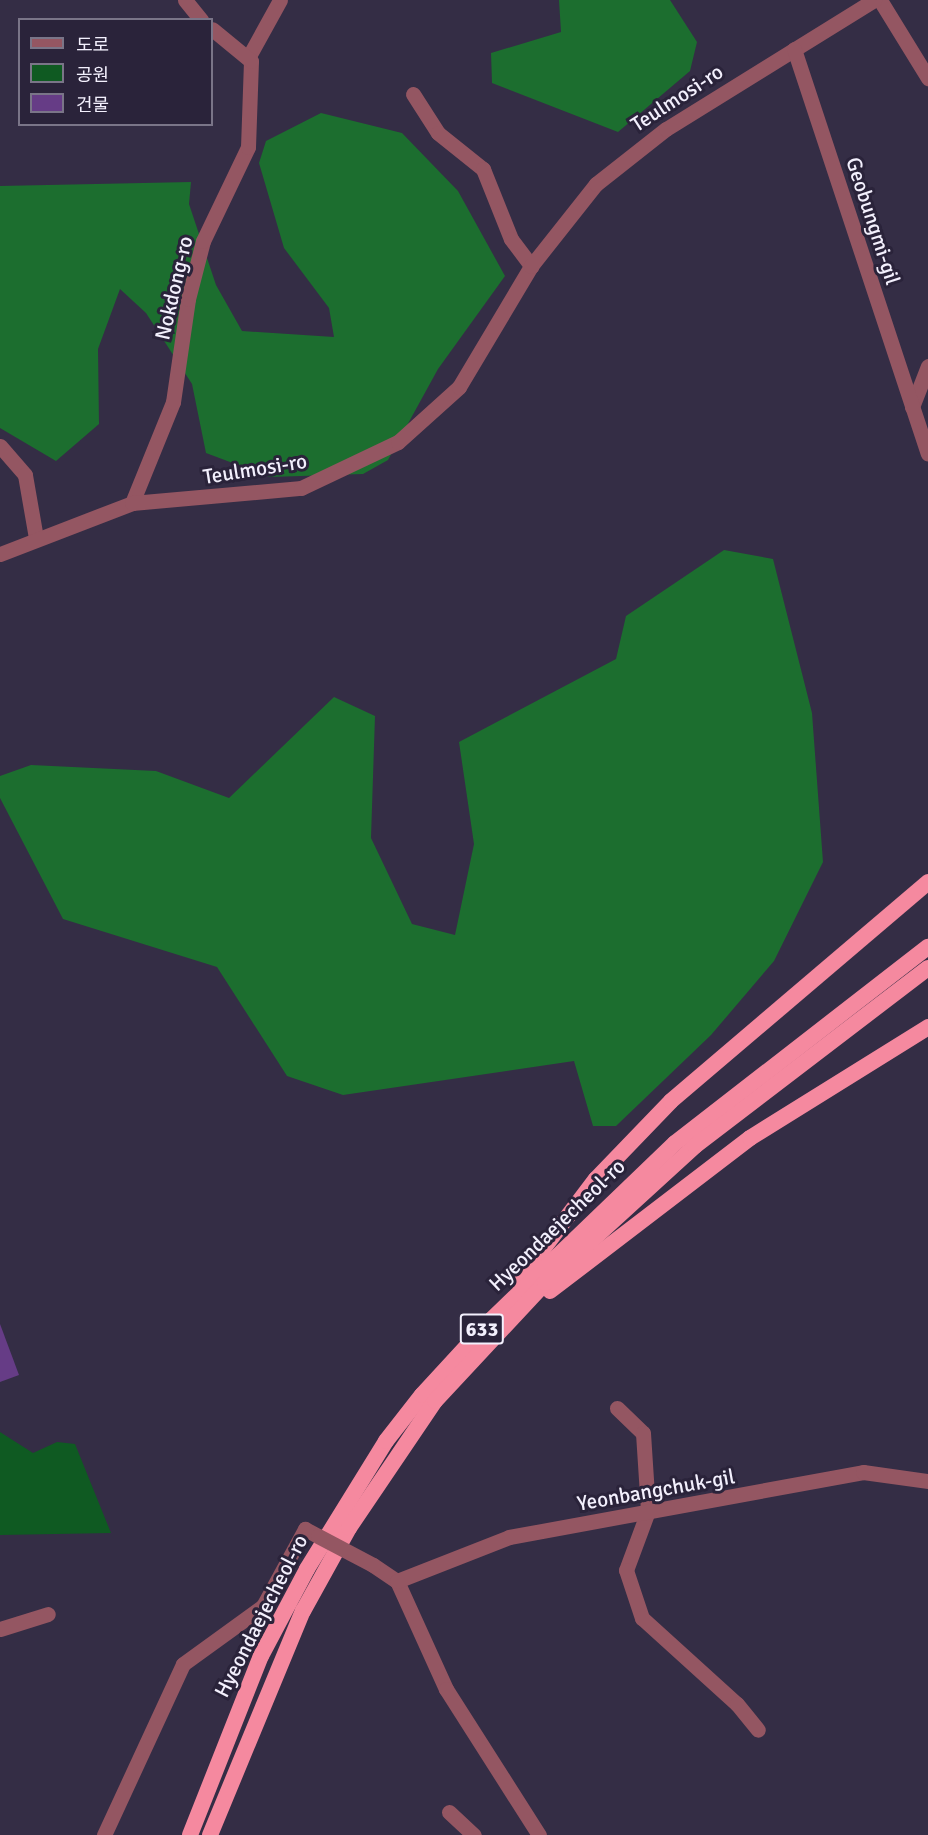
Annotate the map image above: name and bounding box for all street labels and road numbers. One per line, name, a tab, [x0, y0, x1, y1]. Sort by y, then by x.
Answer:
street label: Teulmosi-ro	[626, 59, 728, 137]
street label: Geobungmi-gil	[841, 154, 905, 288]
street label: Nokdong-ro	[150, 234, 198, 342]
street label: Teulmosi-ro	[201, 448, 309, 490]
street label: Hyeondaejecheol-ro	[484, 1154, 630, 1296]
road number: 633	[460, 1312, 504, 1346]
street label: Yeonbangchuk-gil	[575, 1464, 737, 1516]
street label: Hyeondaejecheol-ro	[209, 1530, 313, 1702]

